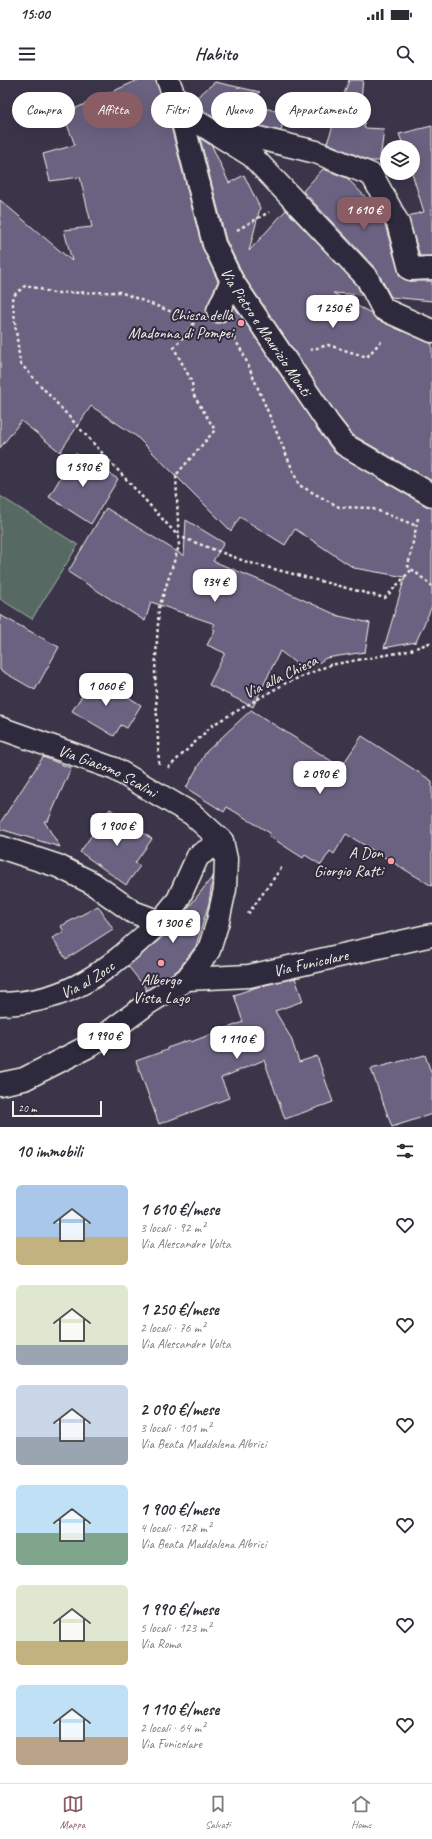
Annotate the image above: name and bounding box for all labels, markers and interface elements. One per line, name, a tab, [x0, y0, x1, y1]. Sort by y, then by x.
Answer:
text: 15:00	[20, 5, 50, 24]
icon: menu	[16, 43, 38, 65]
text: Habito	[195, 43, 237, 65]
icon: search	[394, 43, 416, 65]
chip: Compra	[12, 92, 75, 128]
chip: Affitta	[83, 92, 143, 128]
chip: Filtri	[151, 92, 203, 128]
chip: Nuovo	[211, 92, 267, 128]
chip: Appartamento	[275, 92, 371, 128]
map controls	[380, 140, 420, 180]
button: layers	[380, 140, 420, 180]
pin: 1 610 €	[327, 197, 401, 231]
text: 1 610 €	[346, 202, 382, 218]
street label: Via Pietro e Maurizio Monti	[216, 265, 317, 402]
pin: 1 250 €	[296, 295, 370, 329]
text: 1 250 €	[315, 300, 351, 316]
place label: Chiesa della Madonna di Pompei	[128, 305, 235, 343]
marker: Chiesa della Madonna di Pompei	[236, 318, 246, 328]
pin: 1 590 €	[46, 454, 120, 488]
text: 1 590 €	[65, 459, 101, 475]
pin: 934 €	[187, 569, 243, 603]
text: 934 €	[202, 574, 228, 590]
street label: Via alla Chiesa	[240, 650, 321, 703]
pin: 1 060 €	[69, 673, 143, 707]
text: 1 060 €	[88, 678, 124, 694]
street label: Via Giacomo Scalini	[55, 741, 162, 803]
pin: 2 090 €	[283, 761, 357, 795]
text: 2 090 €	[302, 766, 338, 782]
pin: 1 900 €	[80, 813, 154, 847]
text: 1 900 €	[99, 818, 135, 834]
place label: A Don Giorgio Ratti	[314, 843, 385, 881]
marker: A Don Giorgio Ratti	[386, 856, 396, 866]
pin: 1 300 €	[136, 910, 210, 944]
text: 1 300 €	[155, 915, 191, 931]
street label: Via Funicolare	[271, 945, 352, 981]
street label: Via al Zocc	[58, 956, 120, 1003]
marker: Albergo Vista Lago	[156, 958, 166, 968]
place label: Albergo Vista Lago	[133, 970, 191, 1008]
pin: 1 990 €	[67, 1023, 141, 1057]
pin: 1 110 €	[200, 1026, 274, 1060]
text: 1 990 €	[86, 1028, 122, 1044]
text: 1 110 €	[219, 1031, 255, 1047]
scale bar	[12, 1099, 102, 1118]
text: 20 m	[18, 1101, 37, 1115]
icon: filters	[394, 1140, 416, 1162]
text: 10 immobili	[16, 1141, 82, 1162]
text: 1 610 €/mese	[140, 1199, 219, 1220]
icon: home	[48, 1201, 96, 1249]
icon: heart	[394, 1214, 416, 1236]
text: 3 locali · 92 m²	[140, 1220, 205, 1236]
text: Via Alessandro Volta	[140, 1236, 231, 1252]
text: 1 250 €/mese	[140, 1299, 219, 1320]
icon: home	[48, 1301, 96, 1349]
icon: heart	[394, 1314, 416, 1336]
text: 2 locali · 76 m²	[140, 1320, 205, 1336]
text: Via Alessandro Volta	[140, 1336, 231, 1352]
text: 2 090 €/mese	[140, 1399, 219, 1420]
icon: home	[48, 1401, 96, 1449]
icon: heart	[394, 1414, 416, 1436]
text: 3 locali · 101 m²	[140, 1420, 211, 1436]
text: Via Beata Maddalena Albrici	[140, 1436, 267, 1452]
text: 1 900 €/mese	[140, 1499, 219, 1520]
icon: home	[48, 1501, 96, 1549]
icon: heart	[394, 1514, 416, 1536]
text: 4 locali · 128 m²	[140, 1520, 211, 1536]
text: Via Beata Maddalena Albrici	[140, 1536, 267, 1552]
text: 1 990 €/mese	[140, 1599, 219, 1620]
icon: home	[48, 1601, 96, 1649]
icon: heart	[394, 1614, 416, 1636]
text: 5 locali · 123 m²	[140, 1620, 211, 1636]
text: Via Roma	[140, 1636, 181, 1652]
text: 1 110 €/mese	[140, 1699, 219, 1720]
icon: home	[48, 1701, 96, 1749]
icon: heart	[394, 1714, 416, 1736]
text: 2 locali · 64 m²	[140, 1720, 205, 1736]
text: Via Funicolare	[140, 1736, 202, 1752]
tab: Mappa	[60, 1793, 85, 1831]
tab: Salvati	[205, 1793, 231, 1831]
tab: Home	[350, 1793, 372, 1831]

